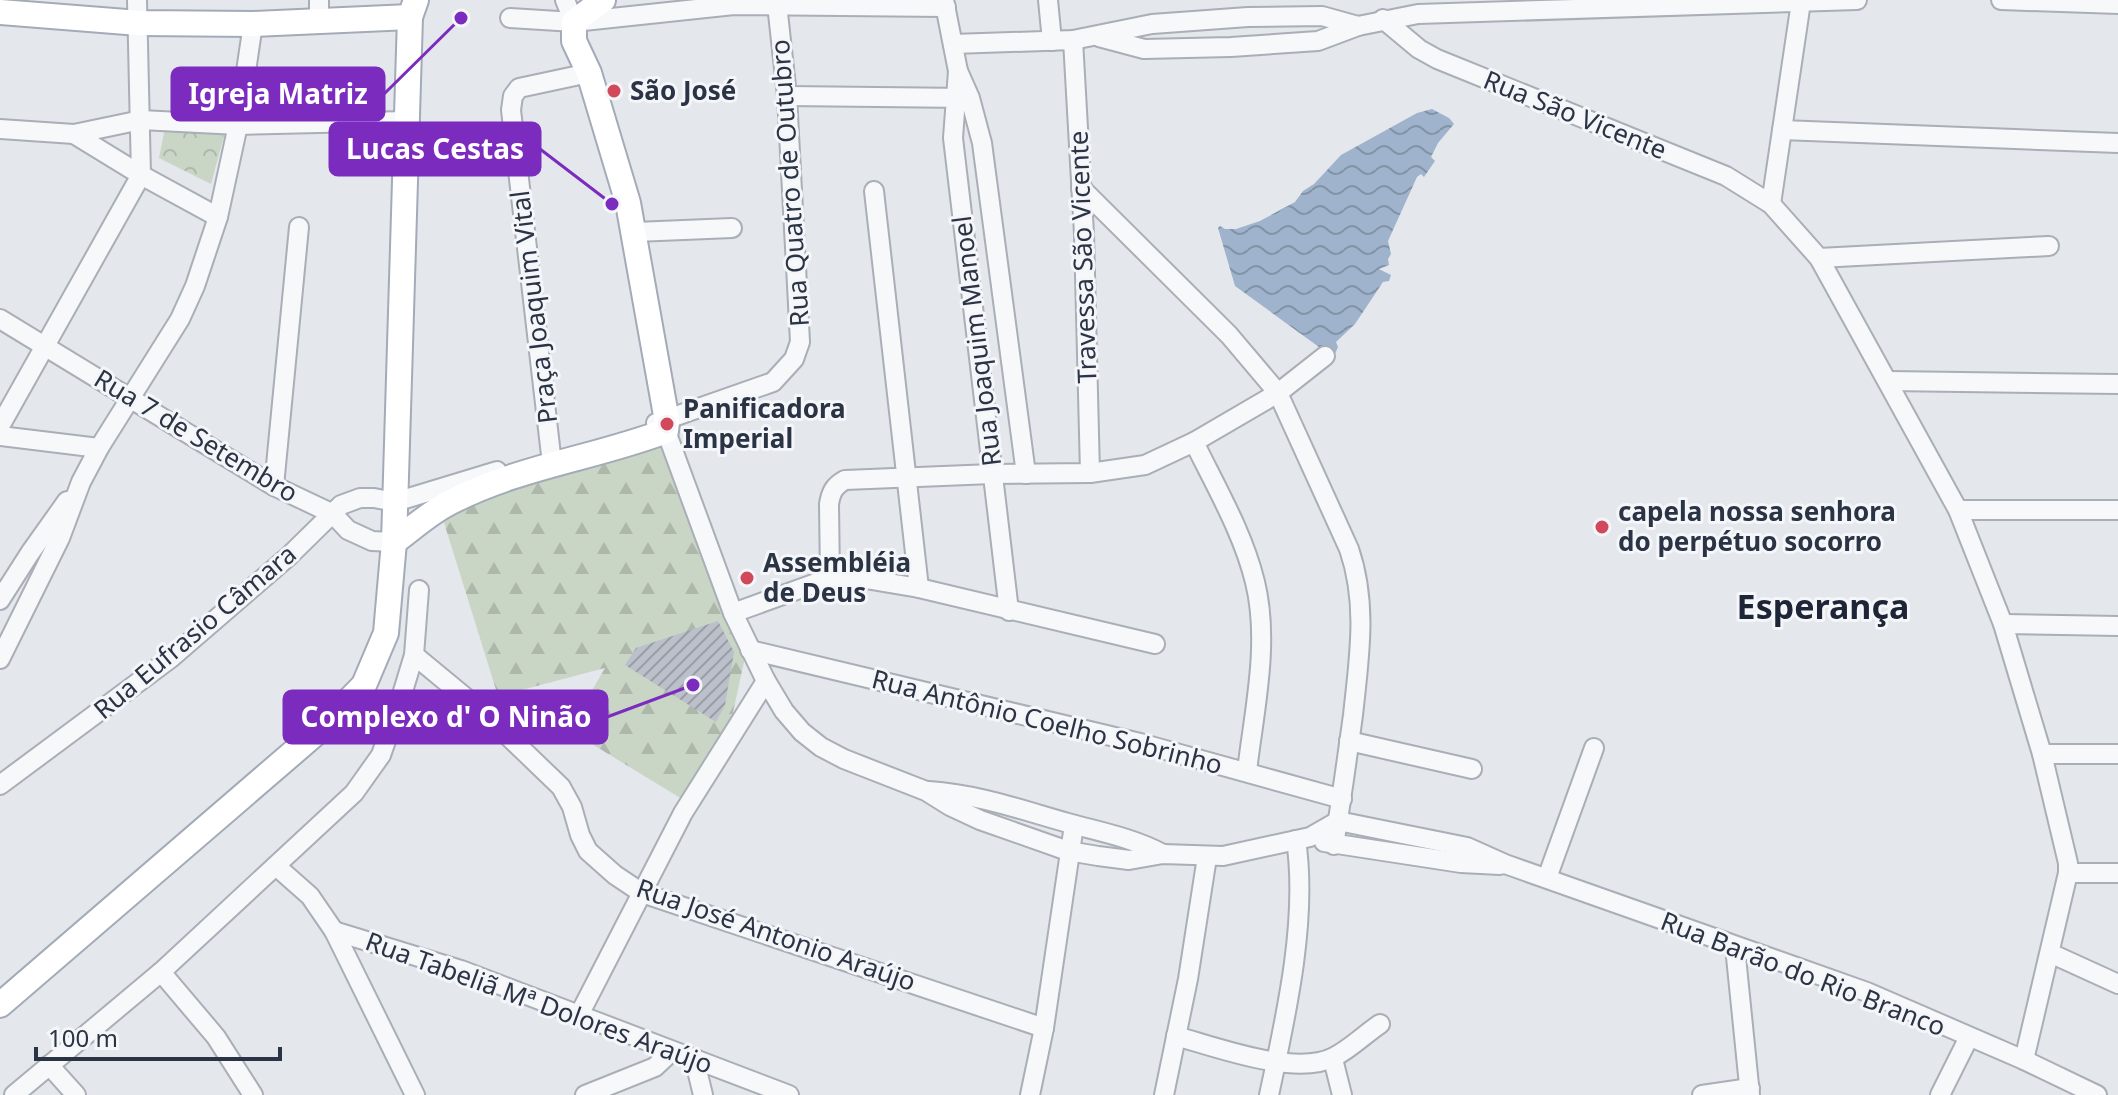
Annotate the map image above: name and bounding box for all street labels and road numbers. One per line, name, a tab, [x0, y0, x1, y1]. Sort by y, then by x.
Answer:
street label: Rua Quatro de Outubro	[761, 38, 817, 328]
street label: Rua São Vicente	[1478, 61, 1672, 167]
street label: Travessa São Vicente	[1060, 130, 1104, 384]
street label: Praça Joaquim Vital	[501, 188, 565, 426]
street label: Rua Joaquim Manoel	[943, 214, 1009, 468]
street label: Rua 7 de Setembro	[88, 360, 305, 510]
street label: Rua Eufrasio Câmara	[85, 536, 303, 727]
street label: Rua Antônio Coelho Sobrinho	[868, 660, 1226, 782]
street label: Rua José Antonio Araújo	[632, 869, 921, 999]
street label: Rua Barão do Rio Branco	[1656, 902, 1951, 1044]
street label: Rua Tabeliã Mª Dolores Araújo	[361, 922, 718, 1082]

